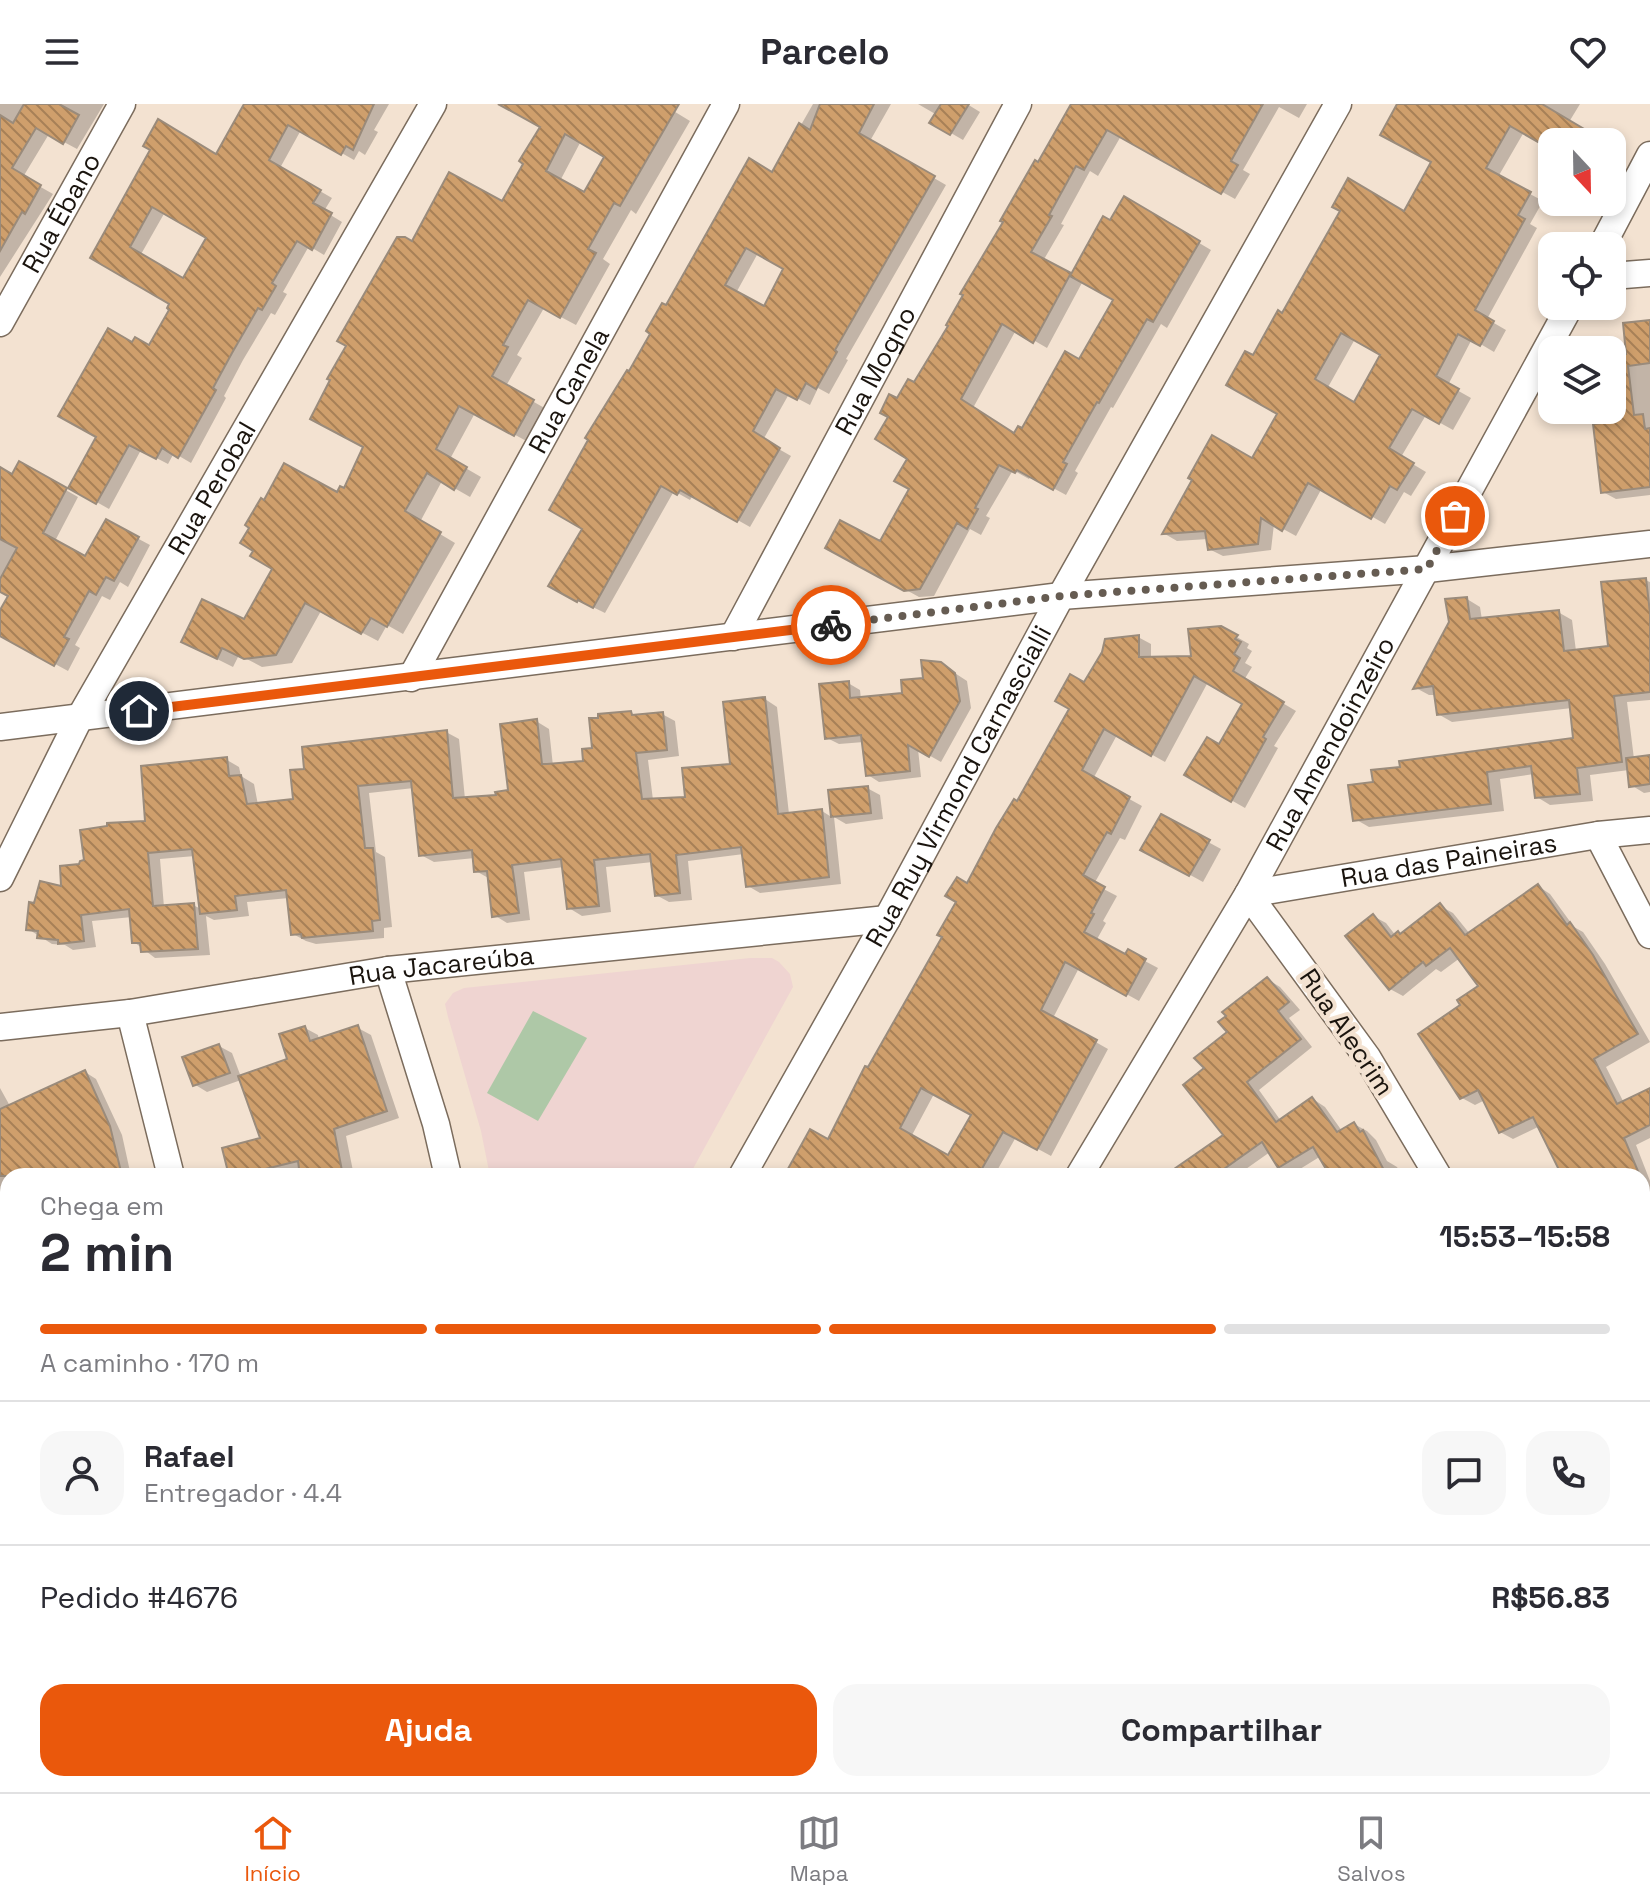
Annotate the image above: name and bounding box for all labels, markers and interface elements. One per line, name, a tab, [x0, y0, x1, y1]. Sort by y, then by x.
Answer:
text: Parcelo	[760, 29, 890, 75]
icon: menu	[40, 30, 84, 74]
icon: heart	[1566, 30, 1610, 74]
north arrow	[1538, 128, 1626, 216]
map controls	[1538, 128, 1626, 424]
street label: Rua Ébano	[14, 147, 108, 279]
button: locate	[1538, 232, 1626, 320]
street label: Rua Mogno	[827, 300, 924, 441]
street label: Rua Canela	[521, 322, 617, 459]
button: layers	[1538, 336, 1626, 424]
street label: Rua Perobal	[160, 415, 264, 561]
pin	[1421, 482, 1489, 550]
icon: bag	[1433, 494, 1477, 538]
courier	[791, 585, 871, 665]
icon: bike	[809, 603, 853, 647]
street label: Rua Ruy Virmond Carnascialli	[858, 619, 1059, 953]
street label: Rua Amendoinzeiro	[1258, 631, 1403, 857]
pin	[105, 677, 173, 745]
icon: home	[117, 689, 161, 733]
street label: Rua das Paineiras	[1338, 825, 1559, 895]
street label: Rua Jacareúba	[346, 938, 536, 993]
street label: Rua Alecrim	[1292, 962, 1402, 1102]
text: Chega em	[40, 1189, 164, 1223]
text: 15:53–15:58	[1439, 1217, 1610, 1256]
text: 2 min	[40, 1220, 174, 1286]
text: A caminho · 170 m	[40, 1346, 259, 1380]
button: person	[40, 1431, 124, 1515]
button: chat	[1422, 1431, 1506, 1515]
button: phone	[1526, 1431, 1610, 1515]
text: Rafael	[144, 1437, 234, 1476]
text: Entregador · 4.4	[144, 1476, 342, 1510]
text: Pedido #4676	[40, 1578, 238, 1617]
text: R$56.83	[1491, 1578, 1610, 1617]
button: Ajuda	[40, 1684, 817, 1776]
button: Compartilhar	[833, 1684, 1610, 1776]
tab: Início	[244, 1811, 301, 1887]
tab: Mapa	[790, 1811, 848, 1887]
tab: Salvos	[1337, 1811, 1405, 1887]

